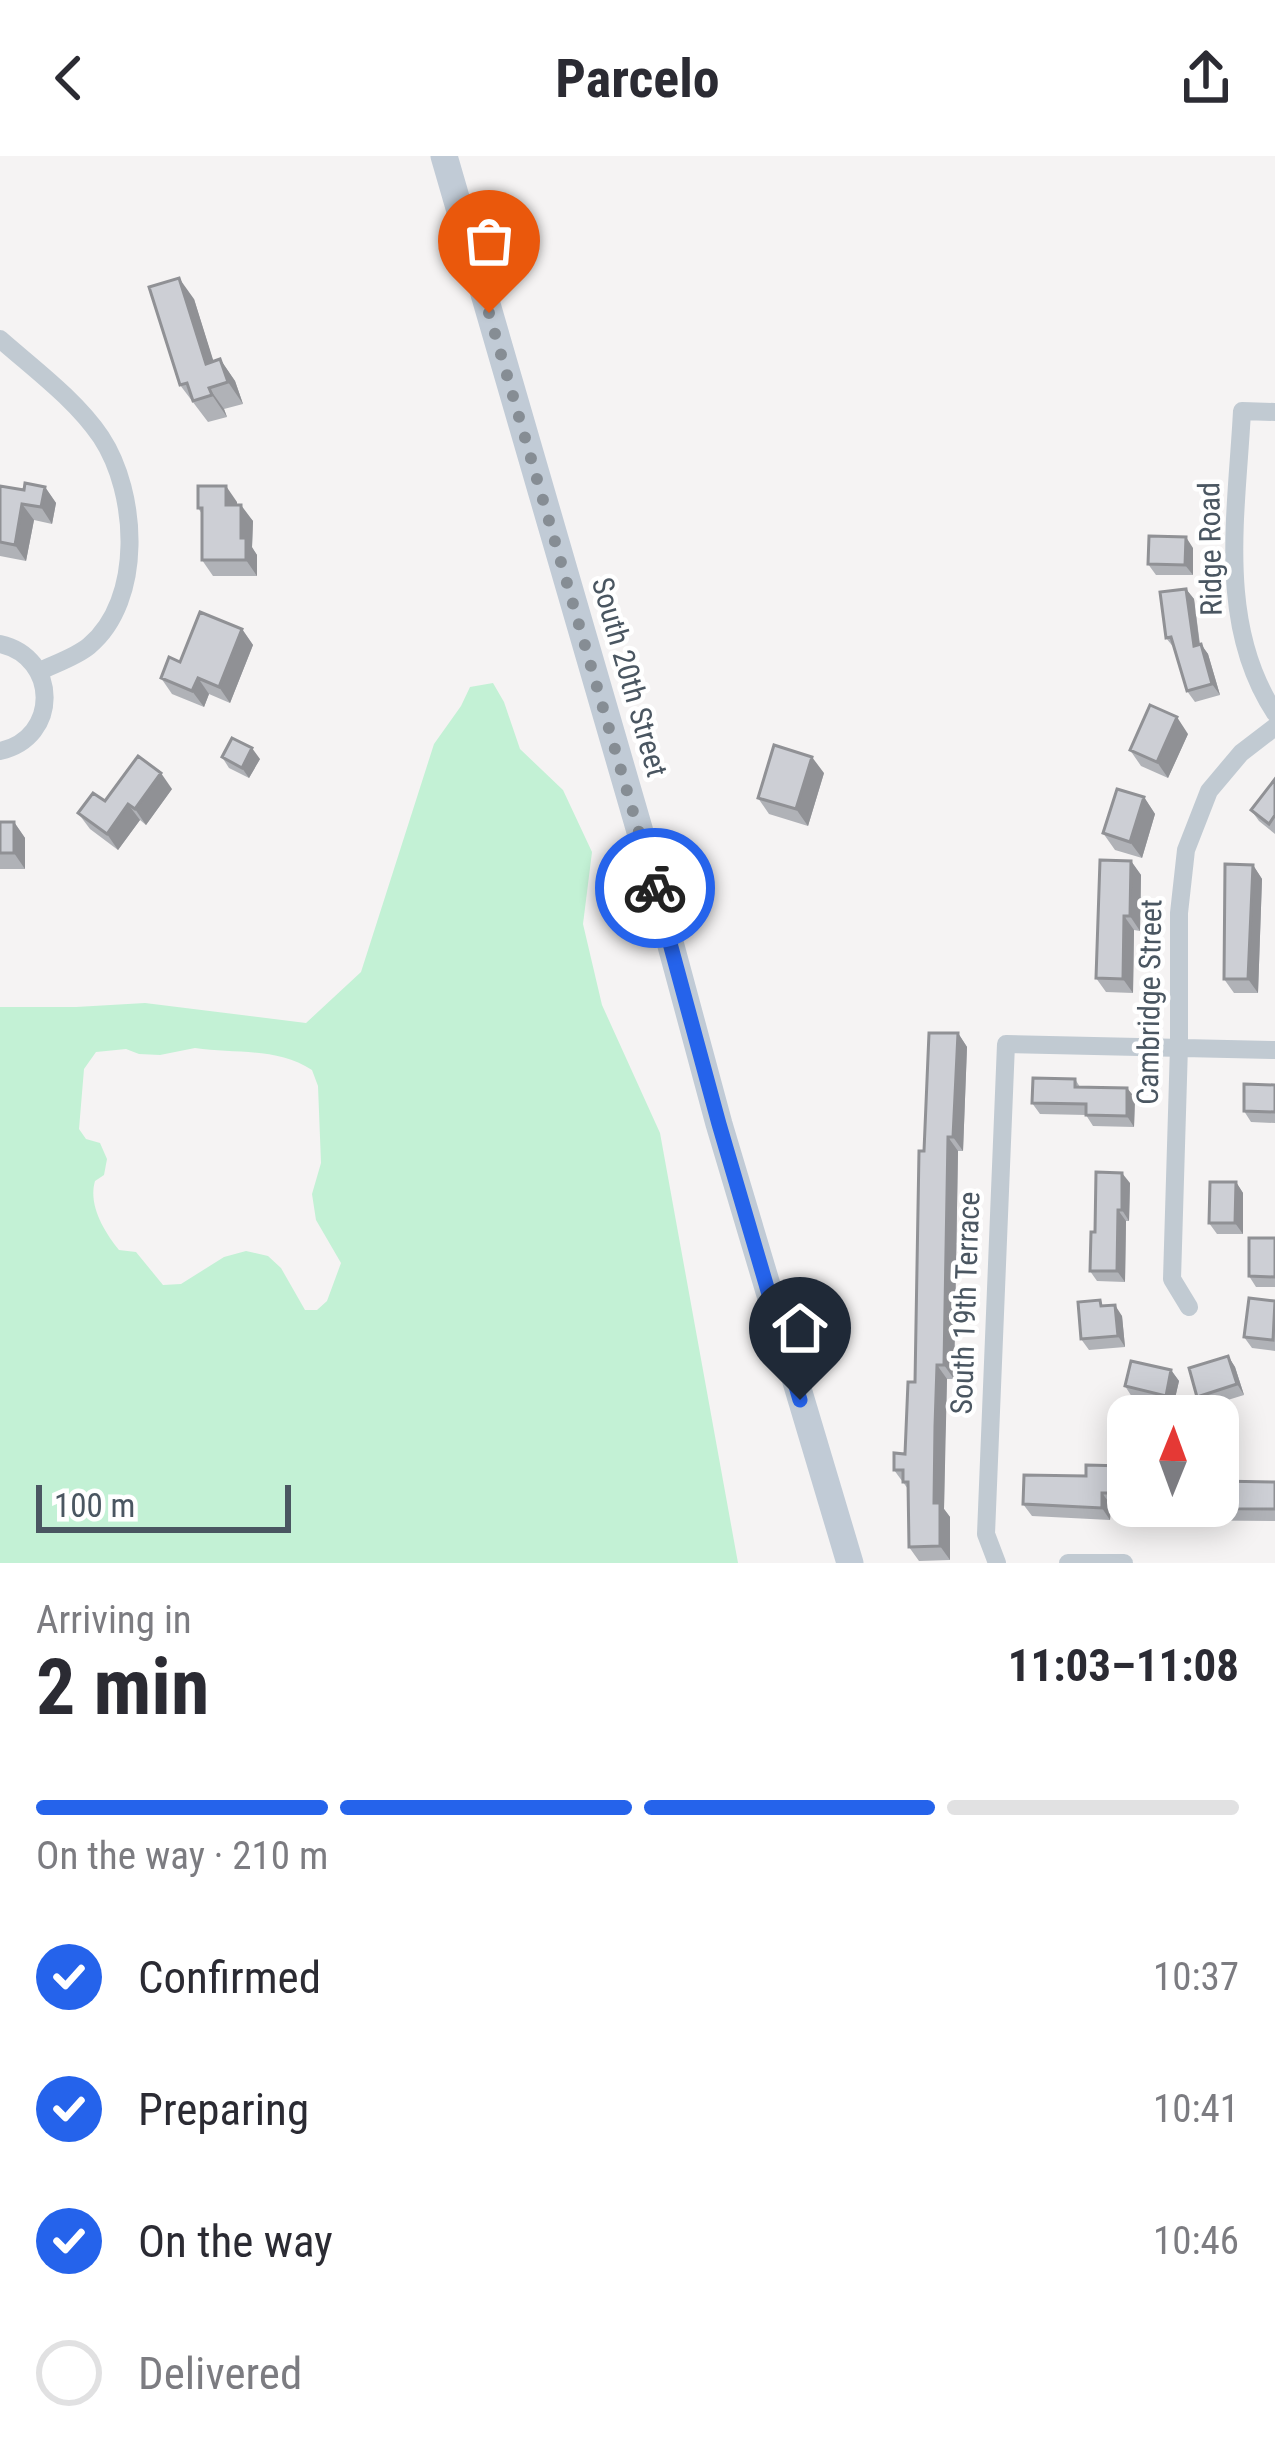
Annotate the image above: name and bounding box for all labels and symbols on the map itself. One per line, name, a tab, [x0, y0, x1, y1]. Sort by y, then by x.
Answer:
pin	[438, 190, 540, 313]
street label: Ridge Road	[1191, 482, 1229, 616]
street label: South 20th Street	[585, 573, 675, 781]
courier	[595, 828, 715, 948]
street label: Cambridge Street	[1130, 899, 1168, 1105]
street label: South 19th Terrace	[944, 1191, 986, 1415]
pin	[749, 1277, 851, 1400]
north arrow	[1107, 1395, 1239, 1527]
scale bar	[36, 1479, 291, 1532]

